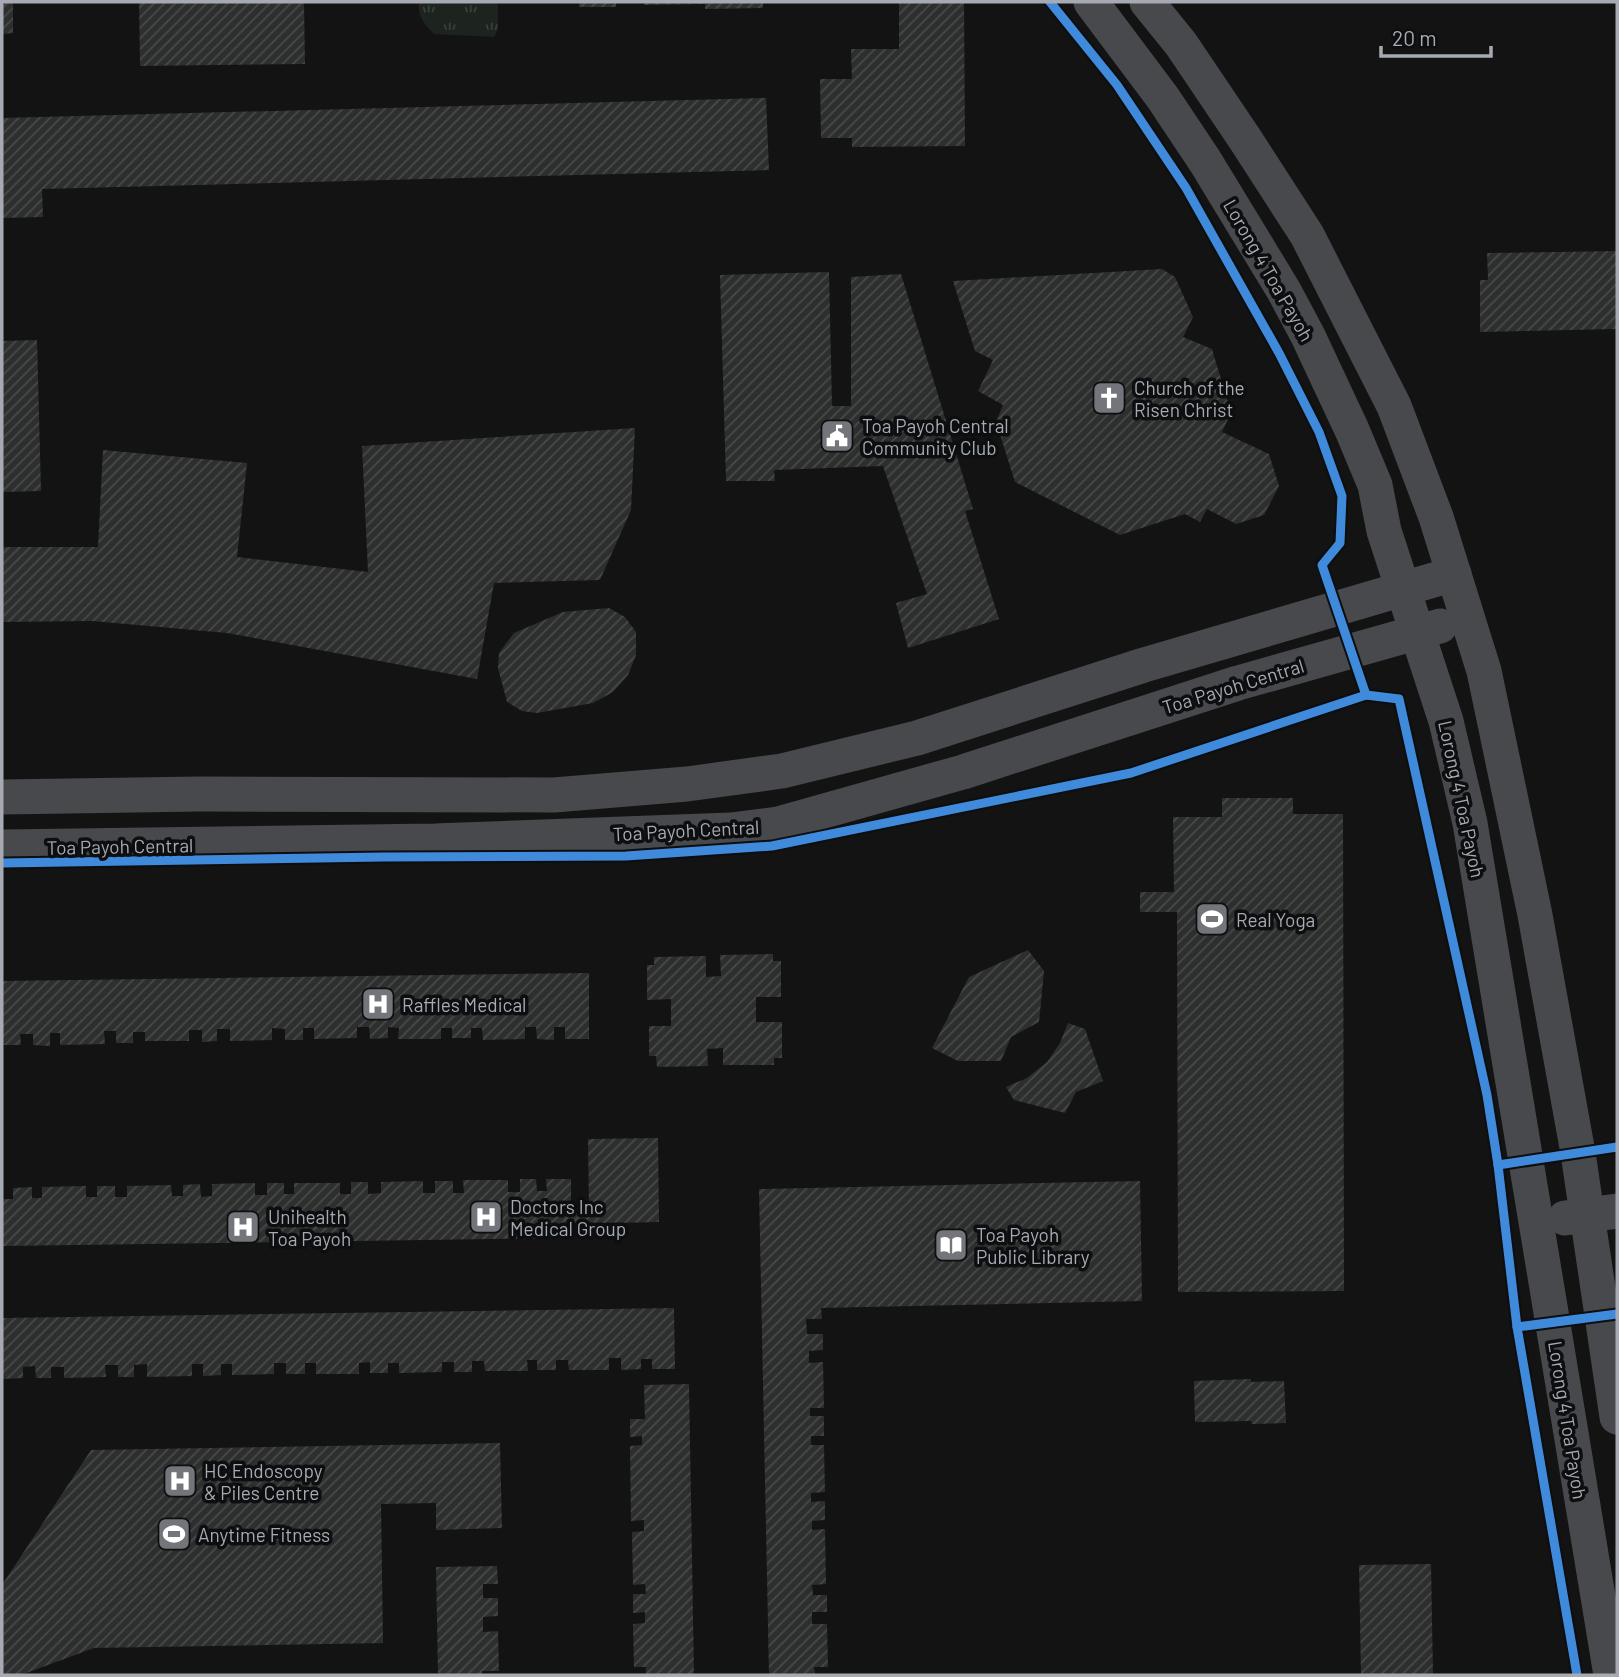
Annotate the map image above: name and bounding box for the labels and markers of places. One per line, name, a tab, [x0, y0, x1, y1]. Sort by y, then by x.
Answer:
place label: Church of the Risen Christ	[1134, 376, 1245, 421]
church icon: Church of the Risen Christ	[1090, 379, 1128, 417]
place label: Toa Payoh Central Community Club	[862, 414, 1009, 459]
public building icon: Toa Payoh Central Community Club	[818, 417, 856, 455]
sports icon: Real Yoga	[1193, 900, 1231, 938]
place label: Real Yoga	[1236, 908, 1315, 931]
hospital icon: Raffles Medical	[359, 985, 397, 1023]
place label: Raffles Medical	[402, 993, 527, 1016]
place label: Doctors Inc Medical Group	[510, 1195, 626, 1240]
hospital icon: Doctors Inc Medical Group	[467, 1198, 505, 1236]
place label: Unihealth Toa Payoh	[268, 1205, 351, 1250]
hospital icon: Unihealth Toa Payoh	[224, 1208, 262, 1246]
place label: Toa Payoh Public Library	[976, 1223, 1090, 1268]
library icon: Toa Payoh Public Library	[932, 1226, 970, 1264]
place label: HC Endoscopy & Piles Centre	[204, 1459, 323, 1504]
hospital icon: HC Endoscopy & Piles Centre	[161, 1462, 199, 1500]
sports icon: Anytime Fitness	[155, 1515, 193, 1553]
place label: Anytime Fitness	[198, 1523, 330, 1546]

